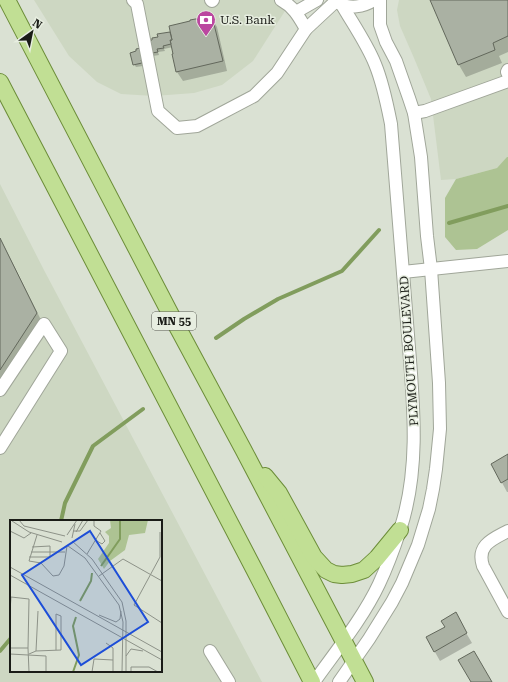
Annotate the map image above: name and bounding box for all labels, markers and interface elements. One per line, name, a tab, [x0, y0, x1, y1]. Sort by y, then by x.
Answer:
bank icon: U.S. Bank	[195, 9, 217, 37]
north arrow	[12, 12, 52, 52]
place label: U.S. Bank	[220, 13, 275, 27]
text: N	[30, 16, 45, 32]
street label: PLYMOUTH BOULEVARD	[397, 276, 421, 426]
road number: MN 55	[152, 312, 196, 330]
inset map	[10, 520, 162, 672]

